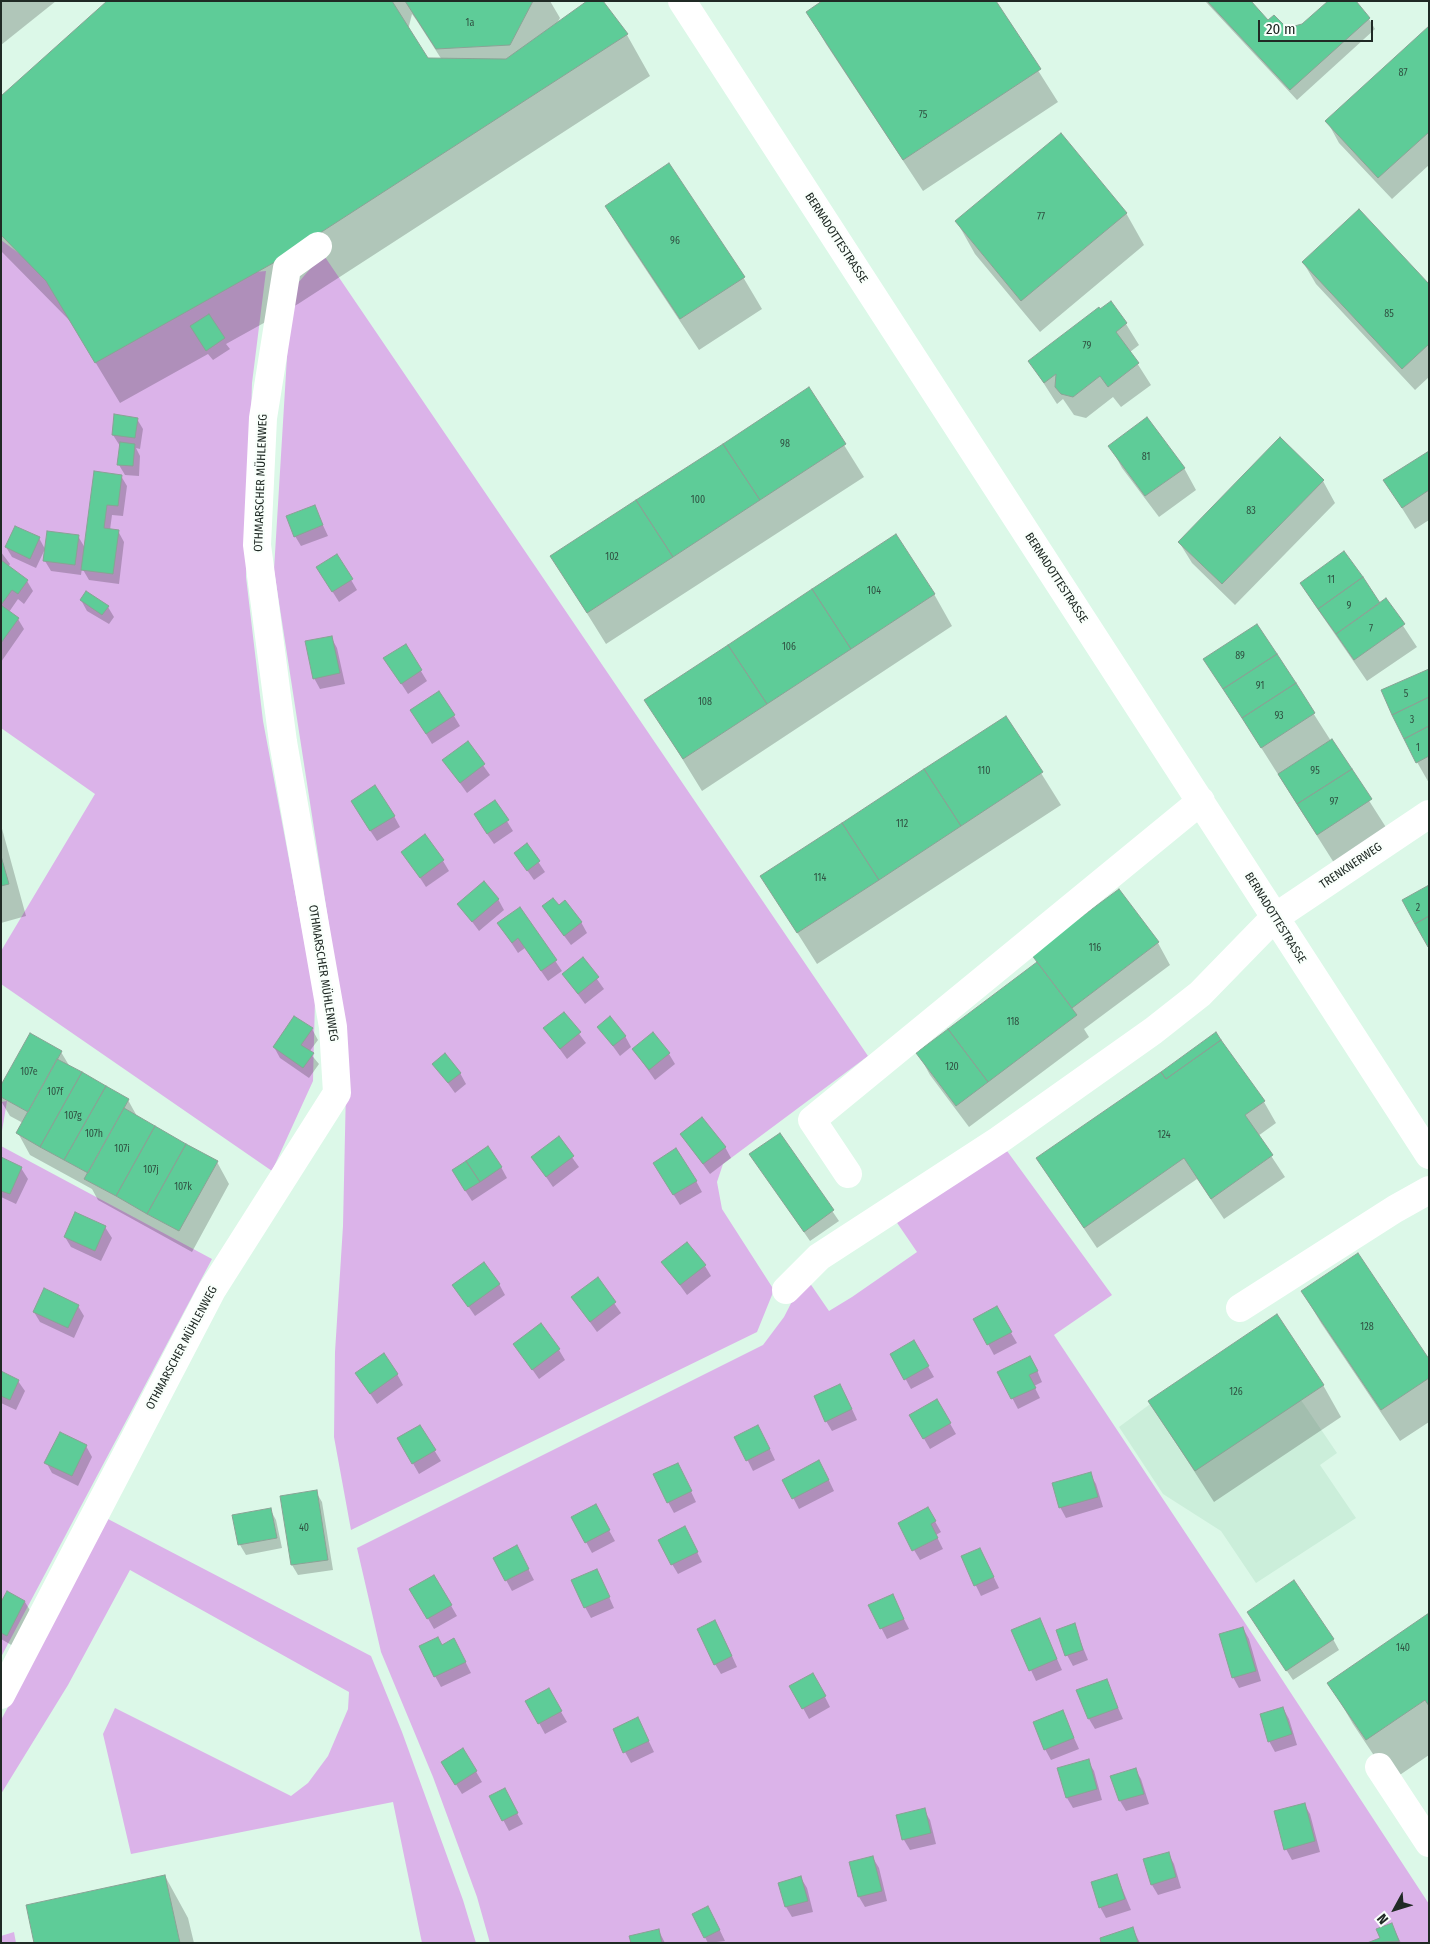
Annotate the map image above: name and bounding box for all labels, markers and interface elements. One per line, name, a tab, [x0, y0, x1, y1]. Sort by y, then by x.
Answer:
scale bar	[1260, 10, 1375, 42]
house number: 1a	[466, 17, 474, 29]
text: 20 m	[1266, 20, 1296, 38]
house number: 87	[1399, 67, 1407, 79]
house number: 75	[919, 109, 927, 121]
street label: BERNADOTTESTRASSE	[801, 190, 871, 286]
house number: 77	[1037, 211, 1045, 223]
house number: 96	[670, 235, 680, 247]
house number: 85	[1384, 308, 1394, 320]
house number: 79	[1083, 340, 1091, 352]
street label: OTHMARSCHER MÜHLENWEG	[251, 414, 271, 552]
house number: 98	[780, 438, 790, 450]
house number: 81	[1142, 451, 1150, 463]
house number: 100	[691, 494, 705, 506]
house number: 83	[1246, 505, 1256, 517]
street label: BERNADOTTESTRASSE	[1021, 530, 1091, 626]
house number: 102	[605, 551, 619, 563]
house number: 11	[1327, 574, 1335, 586]
house number: 104	[867, 585, 881, 597]
house number: 9	[1347, 600, 1351, 612]
house number: 7	[1369, 623, 1373, 635]
house number: 106	[782, 641, 796, 653]
house number: 89	[1235, 650, 1245, 662]
house number: 91	[1256, 680, 1264, 692]
house number: 5	[1404, 688, 1408, 700]
house number: 108	[698, 696, 712, 708]
house number: 93	[1274, 710, 1284, 722]
house number: 3	[1410, 714, 1414, 726]
house number: 1	[1416, 742, 1420, 754]
house number: 110	[978, 765, 990, 777]
house number: 95	[1310, 765, 1320, 777]
house number: 97	[1330, 796, 1338, 808]
house number: 112	[896, 818, 908, 830]
street label: TRENKNERWEG	[1317, 840, 1385, 892]
street label: BERNADOTTESTRASSE	[1241, 870, 1309, 966]
house number: 114	[814, 872, 826, 884]
house number: 2	[1416, 902, 1420, 914]
street label: OTHMARSCHER MÜHLENWEG	[305, 904, 341, 1042]
house number: 116	[1089, 942, 1101, 954]
house number: 118	[1007, 1016, 1019, 1028]
house number: 120	[945, 1061, 959, 1073]
house number: 107e	[20, 1066, 38, 1078]
house number: 107f	[47, 1086, 63, 1098]
house number: 107g	[64, 1110, 82, 1122]
house number: 107h	[85, 1128, 103, 1140]
house number: 124	[1158, 1129, 1170, 1141]
house number: 107i	[114, 1143, 130, 1155]
house number: 107j	[143, 1164, 159, 1176]
house number: 107k	[174, 1181, 192, 1193]
street label: OTHMARSCHER MÜHLENWEG	[143, 1284, 221, 1412]
house number: 128	[1360, 1321, 1374, 1333]
house number: 126	[1229, 1386, 1243, 1398]
house number: 40	[299, 1522, 309, 1534]
house number: 140	[1396, 1642, 1410, 1654]
north arrow	[1370, 1884, 1420, 1934]
text: N	[1374, 1910, 1392, 1927]

